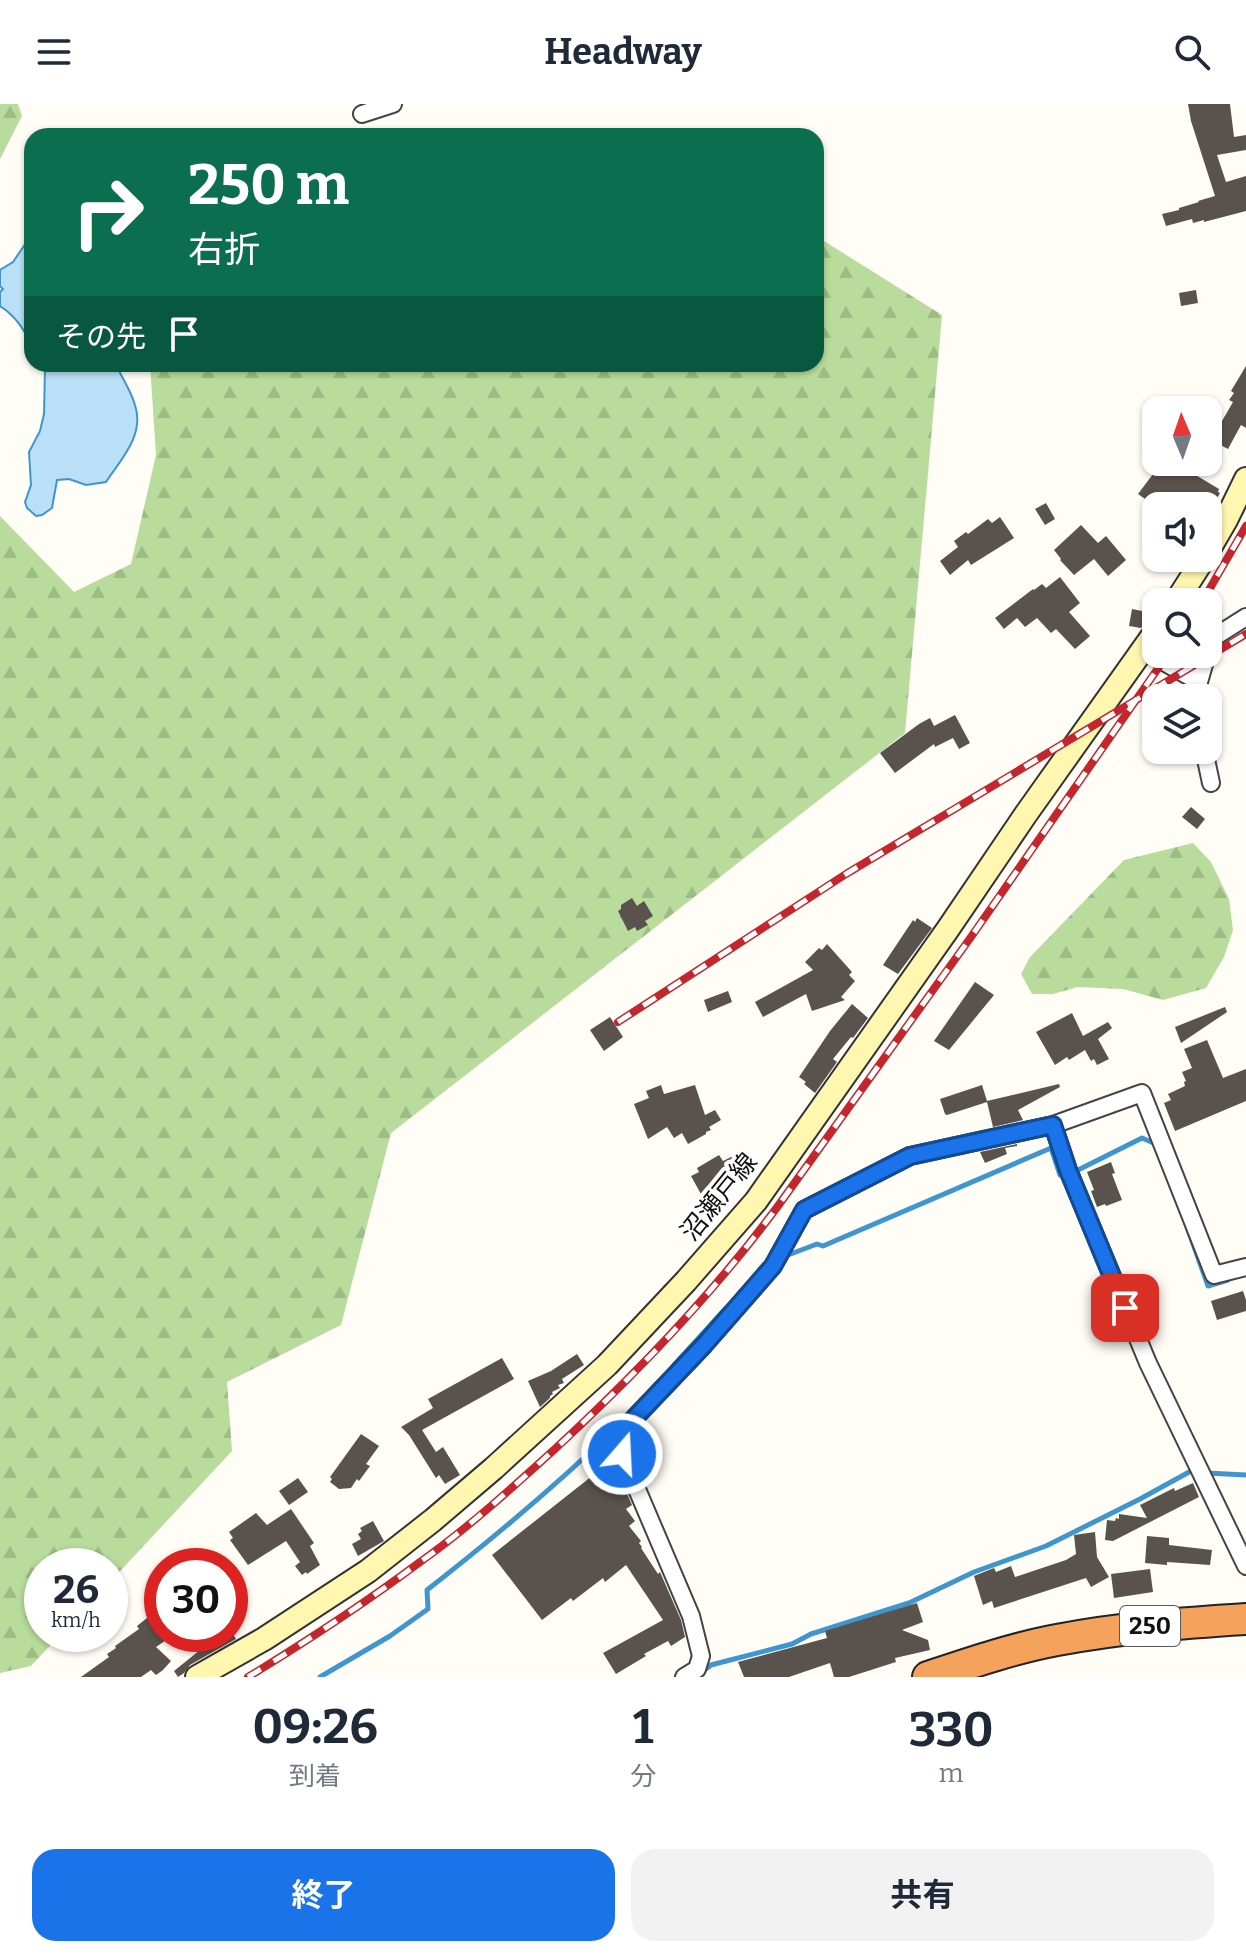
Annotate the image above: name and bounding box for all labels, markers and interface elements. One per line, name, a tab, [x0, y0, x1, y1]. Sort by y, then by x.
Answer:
icon: menu	[32, 30, 76, 74]
text: Headway	[544, 30, 702, 74]
icon: search	[1170, 30, 1214, 74]
text: 250 m	[188, 152, 349, 219]
icon: right	[56, 160, 160, 264]
text: 右折	[188, 228, 260, 272]
icon: arrive	[162, 312, 206, 356]
text: その先	[56, 319, 146, 355]
north arrow	[1142, 396, 1222, 476]
map controls	[1142, 396, 1222, 764]
button: sound	[1142, 492, 1222, 572]
button: search	[1142, 588, 1222, 668]
button: layers	[1142, 684, 1222, 764]
street label: 沼瀬戸線	[674, 1147, 764, 1247]
pin	[1091, 1274, 1159, 1342]
icon: arrive	[1103, 1286, 1147, 1330]
position arrow	[580, 1412, 664, 1496]
speed limit sign: 30	[144, 1548, 248, 1652]
text: 26	[53, 1566, 99, 1614]
road number: 250	[1120, 1606, 1180, 1646]
text: km/h	[51, 1608, 101, 1632]
text: 09:26	[252, 1698, 378, 1756]
text: 1	[633, 1698, 654, 1756]
text: 330	[909, 1701, 994, 1759]
text: m	[939, 1758, 964, 1789]
text: 到着	[289, 1761, 341, 1792]
text: 分	[630, 1761, 656, 1792]
button: 終了	[32, 1849, 615, 1941]
button: 共有	[631, 1849, 1214, 1941]

